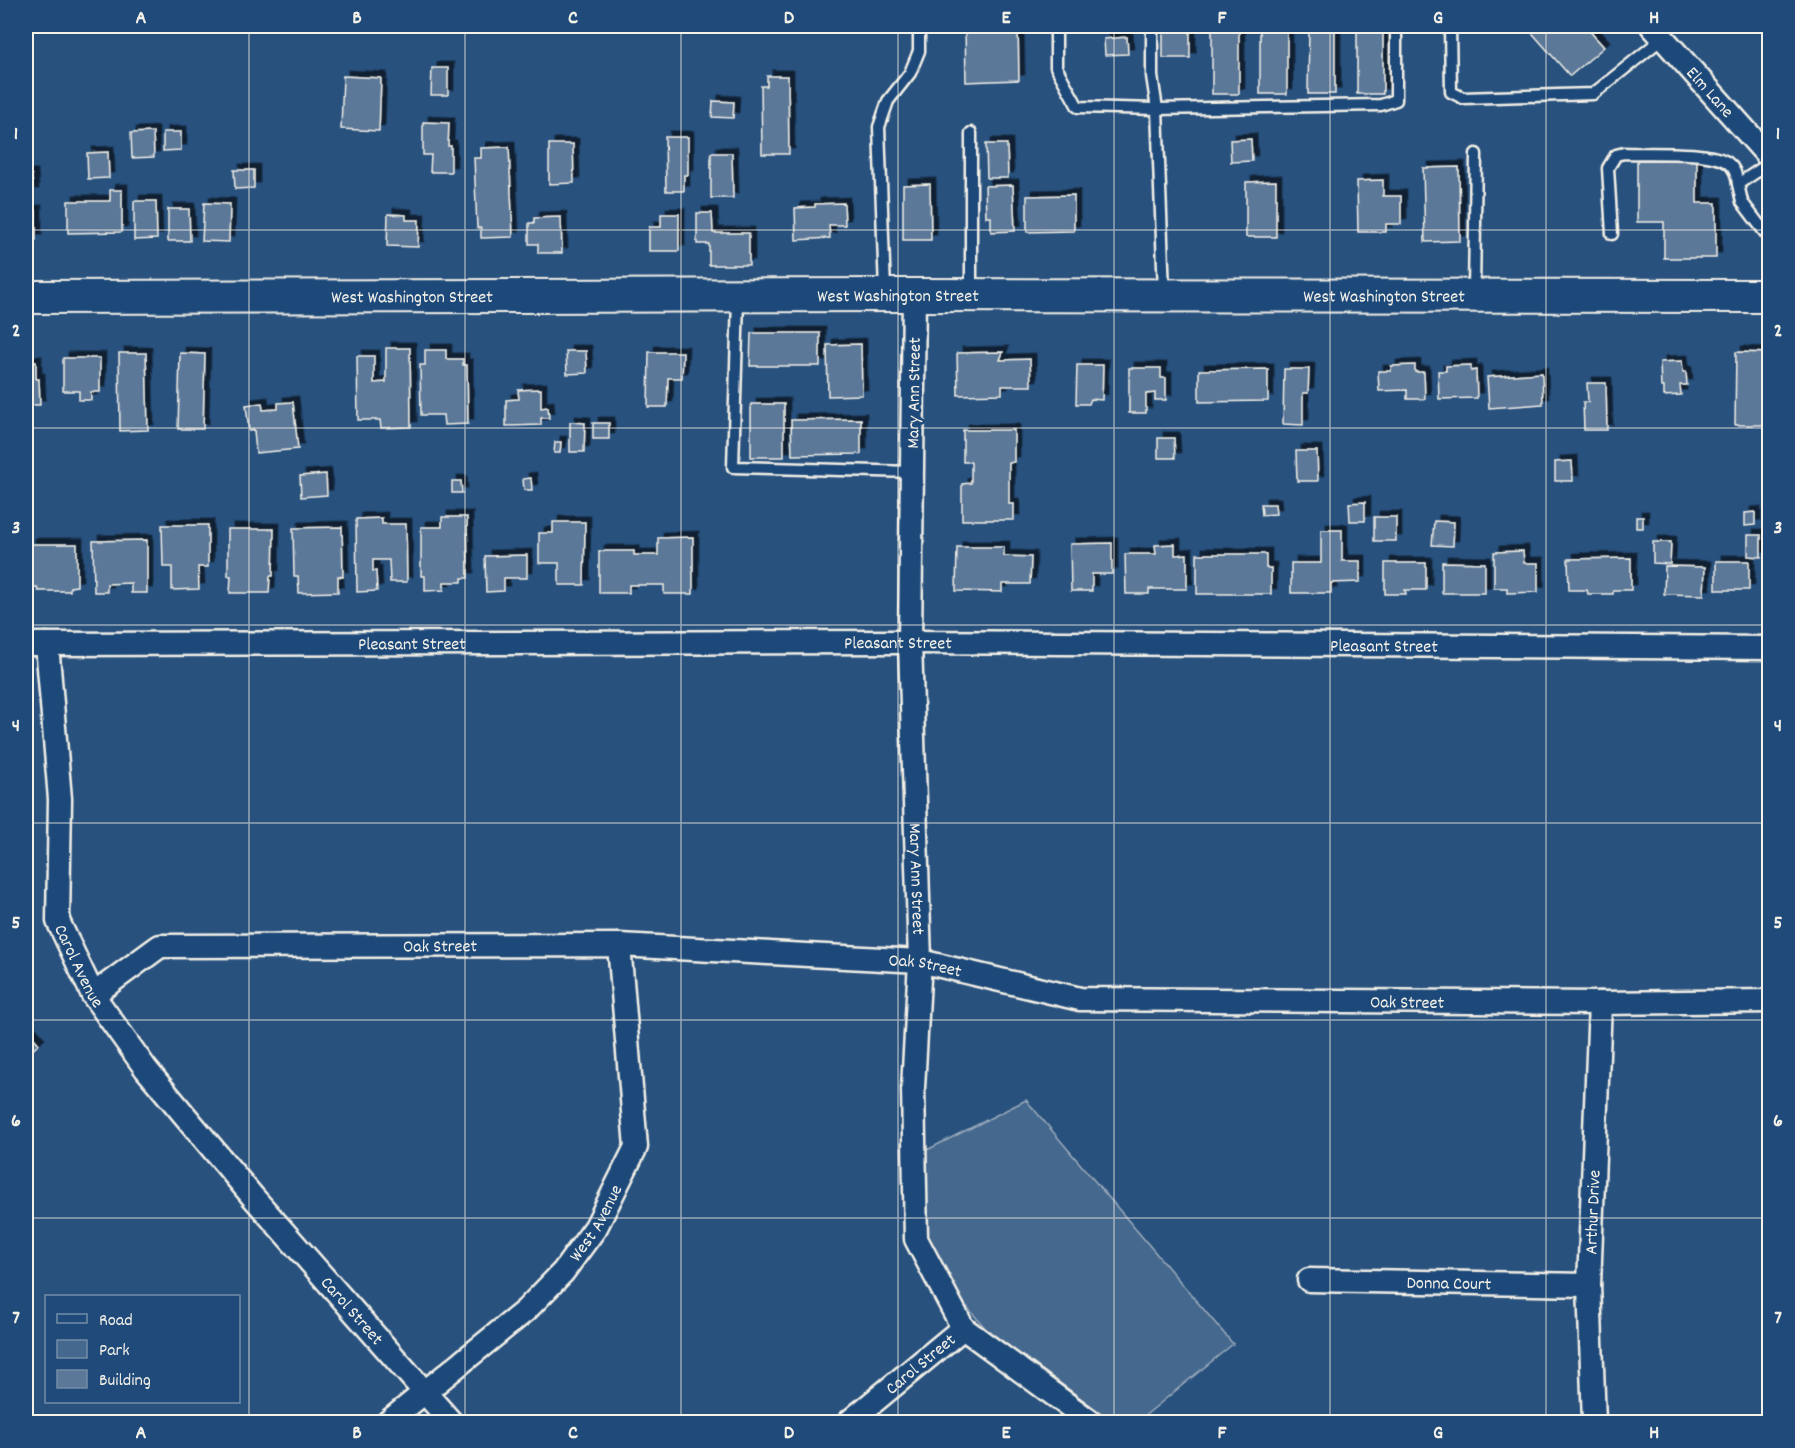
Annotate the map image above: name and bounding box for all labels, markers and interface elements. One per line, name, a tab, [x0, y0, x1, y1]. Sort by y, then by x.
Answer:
text: A	[136, 5, 147, 33]
text: B	[352, 5, 362, 33]
text: C	[568, 5, 578, 33]
text: D	[784, 5, 795, 33]
text: E	[1001, 5, 1011, 33]
text: F	[1218, 5, 1228, 33]
text: G	[1433, 5, 1443, 33]
text: H	[1649, 5, 1659, 33]
street label: Elm Lane	[1679, 62, 1739, 124]
text: 1	[14, 121, 18, 149]
text: 1	[1776, 121, 1780, 149]
street label: West Washington Street	[817, 285, 979, 310]
street label: West Washington Street	[1303, 285, 1465, 311]
street label: West Washington Street	[331, 286, 493, 311]
text: 2	[12, 318, 20, 346]
text: 2	[1774, 318, 1782, 346]
street label: Mary Ann Street	[902, 337, 929, 449]
text: 3	[12, 515, 20, 543]
text: 3	[1774, 515, 1782, 543]
street label: Pleasant Street	[844, 632, 952, 657]
street label: Pleasant Street	[358, 633, 466, 658]
street label: Pleasant Street	[1330, 635, 1438, 661]
text: 4	[12, 713, 20, 741]
text: 4	[1774, 713, 1782, 741]
street label: Mary Ann Street	[901, 823, 929, 935]
text: 5	[11, 910, 21, 938]
text: 5	[1773, 910, 1783, 938]
street label: Carol Avenue	[46, 921, 108, 1014]
street label: Oak Street	[403, 935, 477, 960]
street label: Oak Street	[888, 949, 964, 986]
street label: Oak Street	[1370, 991, 1445, 1017]
text: 6	[11, 1108, 21, 1136]
text: 6	[1773, 1108, 1783, 1136]
street label: Arthur Drive	[1580, 1169, 1608, 1255]
street label: West Avenue	[565, 1181, 630, 1268]
street label: Carol Street	[313, 1272, 388, 1352]
street label: Donna Court	[1406, 1272, 1492, 1298]
legend	[45, 1295, 240, 1403]
text: 7	[12, 1305, 20, 1333]
text: 7	[1774, 1305, 1782, 1333]
text: Road	[99, 1309, 133, 1334]
street label: Carol Street	[881, 1329, 962, 1402]
text: Park	[99, 1339, 130, 1364]
text: Building	[99, 1369, 151, 1394]
text: A	[136, 1420, 147, 1448]
text: B	[352, 1420, 362, 1448]
text: C	[568, 1420, 578, 1448]
text: D	[784, 1420, 795, 1448]
text: E	[1001, 1420, 1011, 1448]
text: F	[1218, 1420, 1228, 1448]
text: G	[1433, 1420, 1443, 1448]
text: H	[1649, 1420, 1659, 1448]

